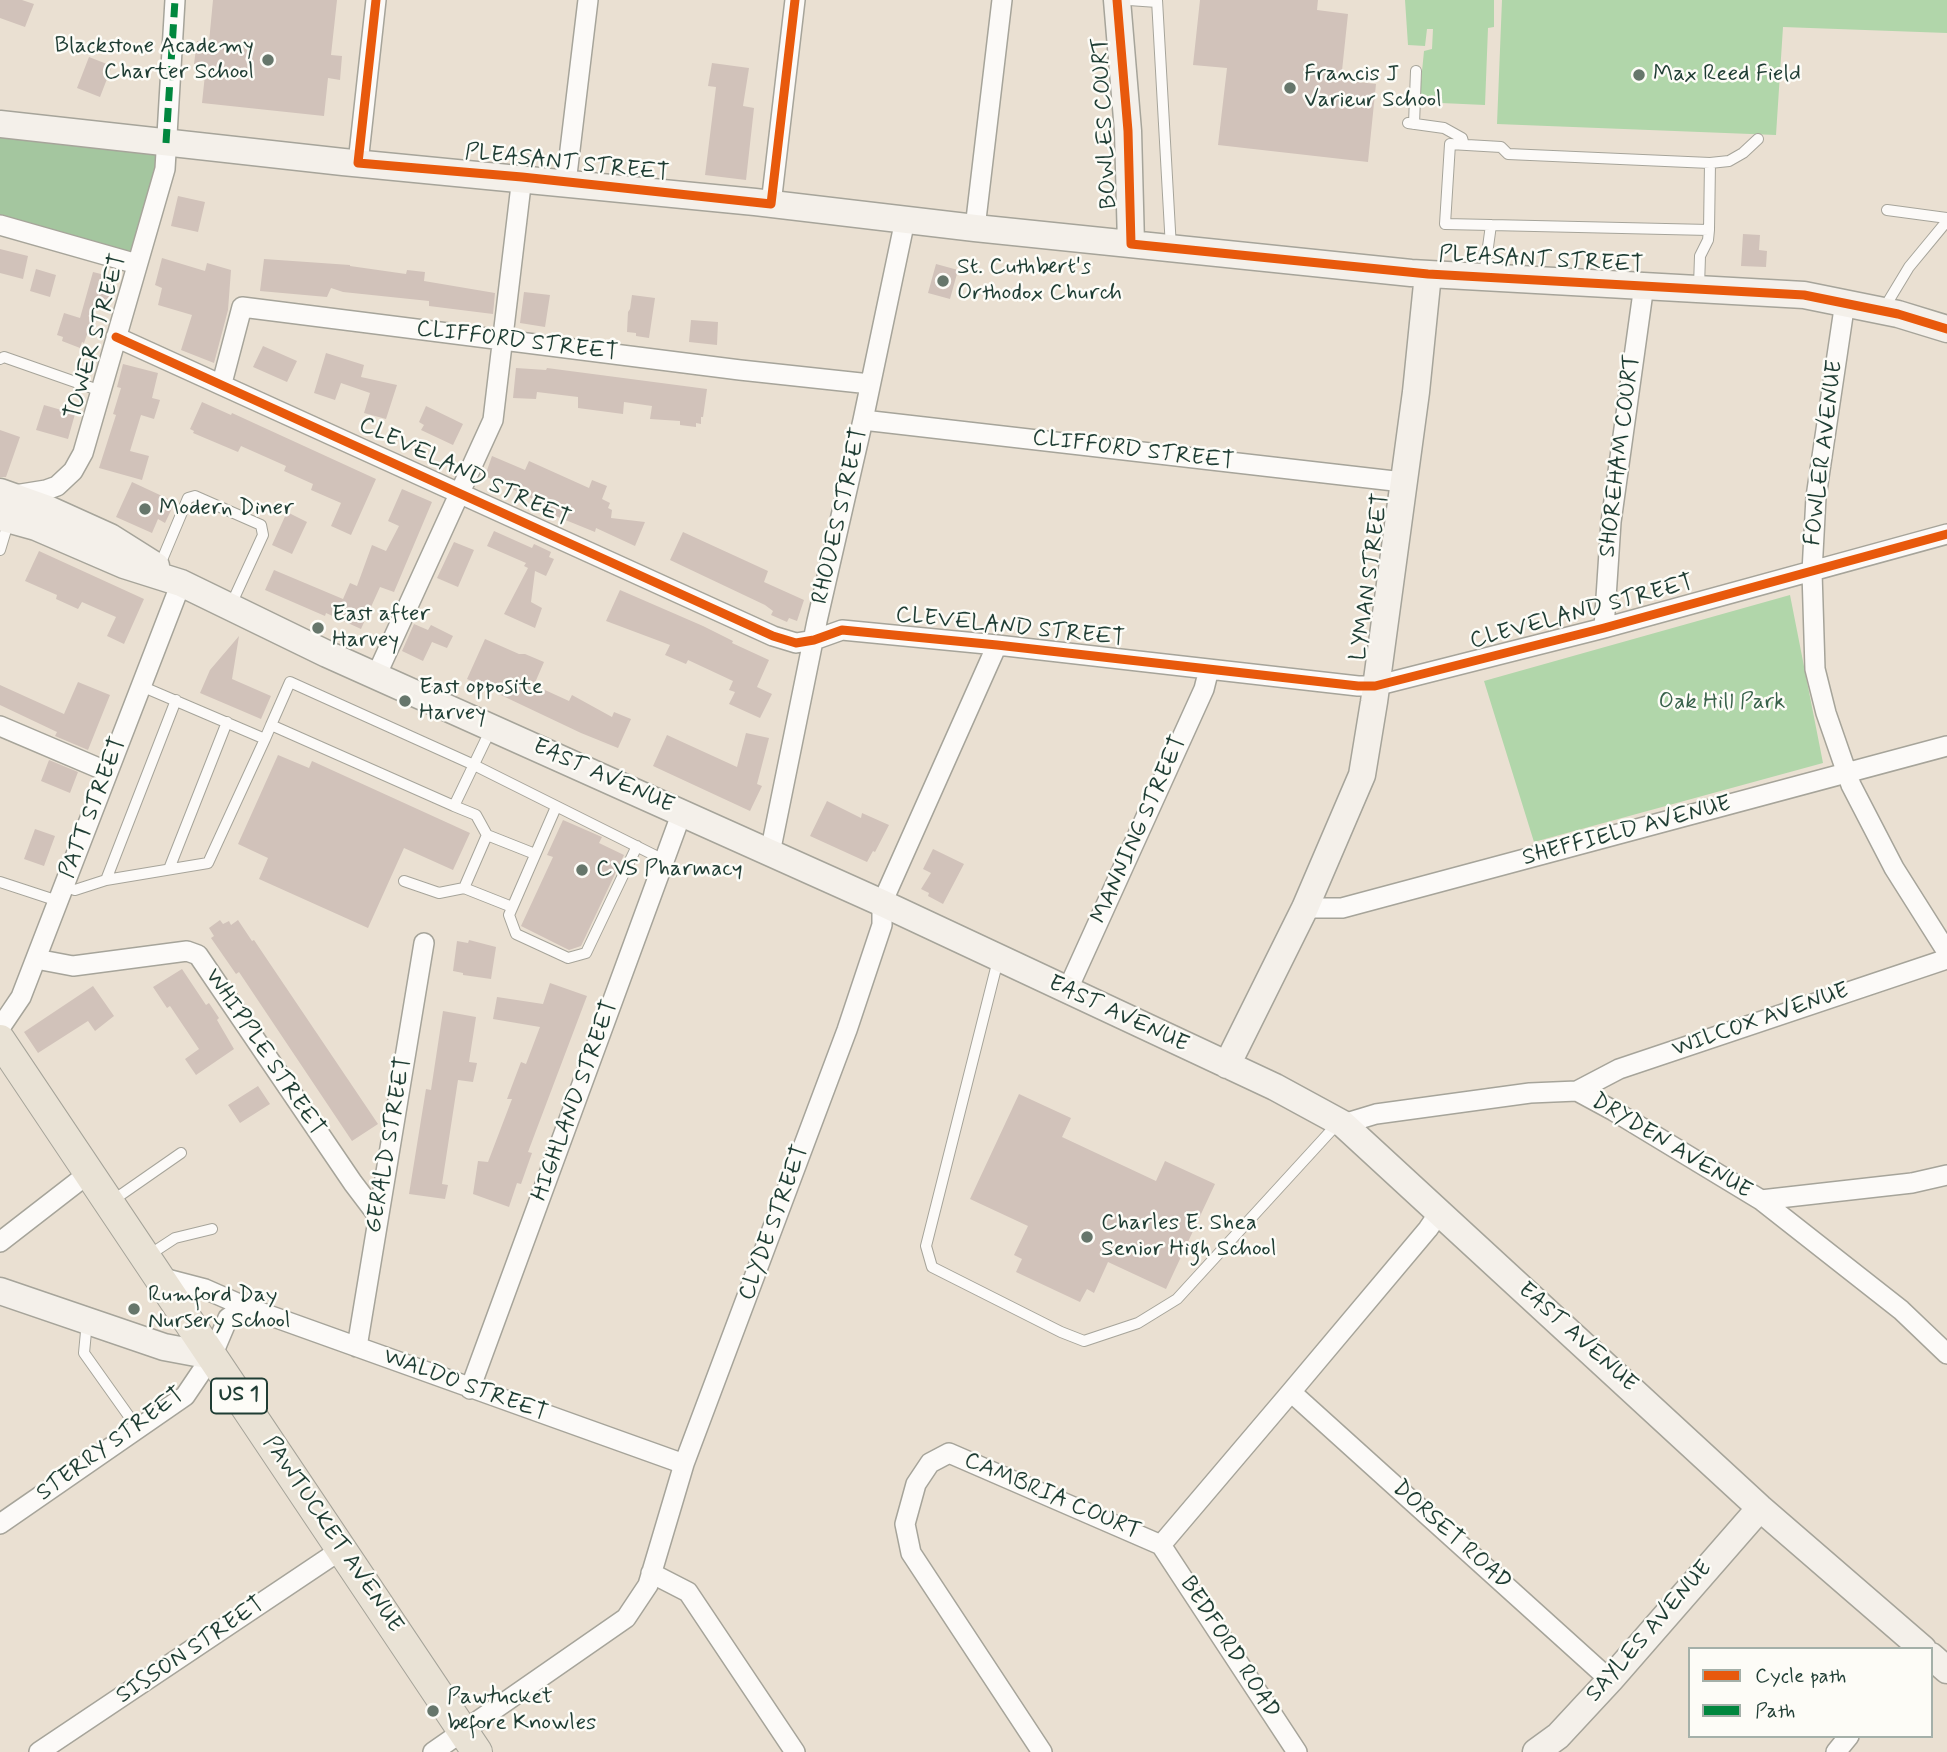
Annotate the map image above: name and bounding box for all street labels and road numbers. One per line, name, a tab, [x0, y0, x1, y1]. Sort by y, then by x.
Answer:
street label: BOWLES COURT	[1088, 36, 1124, 210]
street label: PLEASANT STREET	[463, 140, 671, 188]
street label: PLEASANT STREET	[1438, 242, 1644, 280]
street label: TOWER STREET	[60, 251, 134, 423]
street label: CLIFFORD STREET	[415, 316, 619, 368]
street label: SHOREHAM COURT	[1595, 353, 1647, 559]
street label: FOWLER AVENUE	[1800, 359, 1850, 547]
street label: CLEVELAND STREET	[354, 412, 574, 534]
street label: RHODES STREET	[807, 425, 875, 607]
street label: CLIFFORD STREET	[1031, 425, 1235, 477]
street label: LYMAN STREET	[1346, 491, 1396, 663]
street label: CLEVELAND STREET	[1467, 570, 1697, 656]
street label: CLEVELAND STREET	[894, 602, 1126, 654]
street label: MANNING STREET	[1086, 732, 1194, 928]
street label: PATT STREET	[54, 734, 134, 882]
street label: EAST AVENUE	[528, 734, 678, 820]
street label: SHEFFIELD AVENUE	[1520, 791, 1734, 873]
street label: WHIPPLE STREET	[198, 964, 330, 1142]
street label: EAST AVENUE	[1044, 970, 1192, 1060]
street label: WILCOX AVENUE	[1669, 978, 1853, 1064]
street label: HIGHLAND STREET	[527, 997, 625, 1205]
street label: GERALD STREET	[361, 1055, 419, 1235]
street label: DRYDEN AVENUE	[1586, 1088, 1756, 1206]
street label: CLYDE STREET	[734, 1142, 816, 1304]
street label: EAST AVENUE	[1511, 1277, 1643, 1399]
street label: WALDO STREET	[379, 1344, 551, 1428]
road number: US 1	[211, 1378, 267, 1414]
street label: STERRY STREET	[32, 1382, 190, 1508]
street label: PAWTUCKET AVENUE	[256, 1431, 408, 1639]
street label: CAMBRIA COURT	[959, 1447, 1145, 1547]
street label: DORSET ROAD	[1386, 1475, 1516, 1597]
street label: SAYLES AVENUE	[1581, 1556, 1719, 1708]
street label: BEDFORD ROAD	[1173, 1572, 1285, 1724]
street label: SISSON STREET	[112, 1591, 270, 1711]

